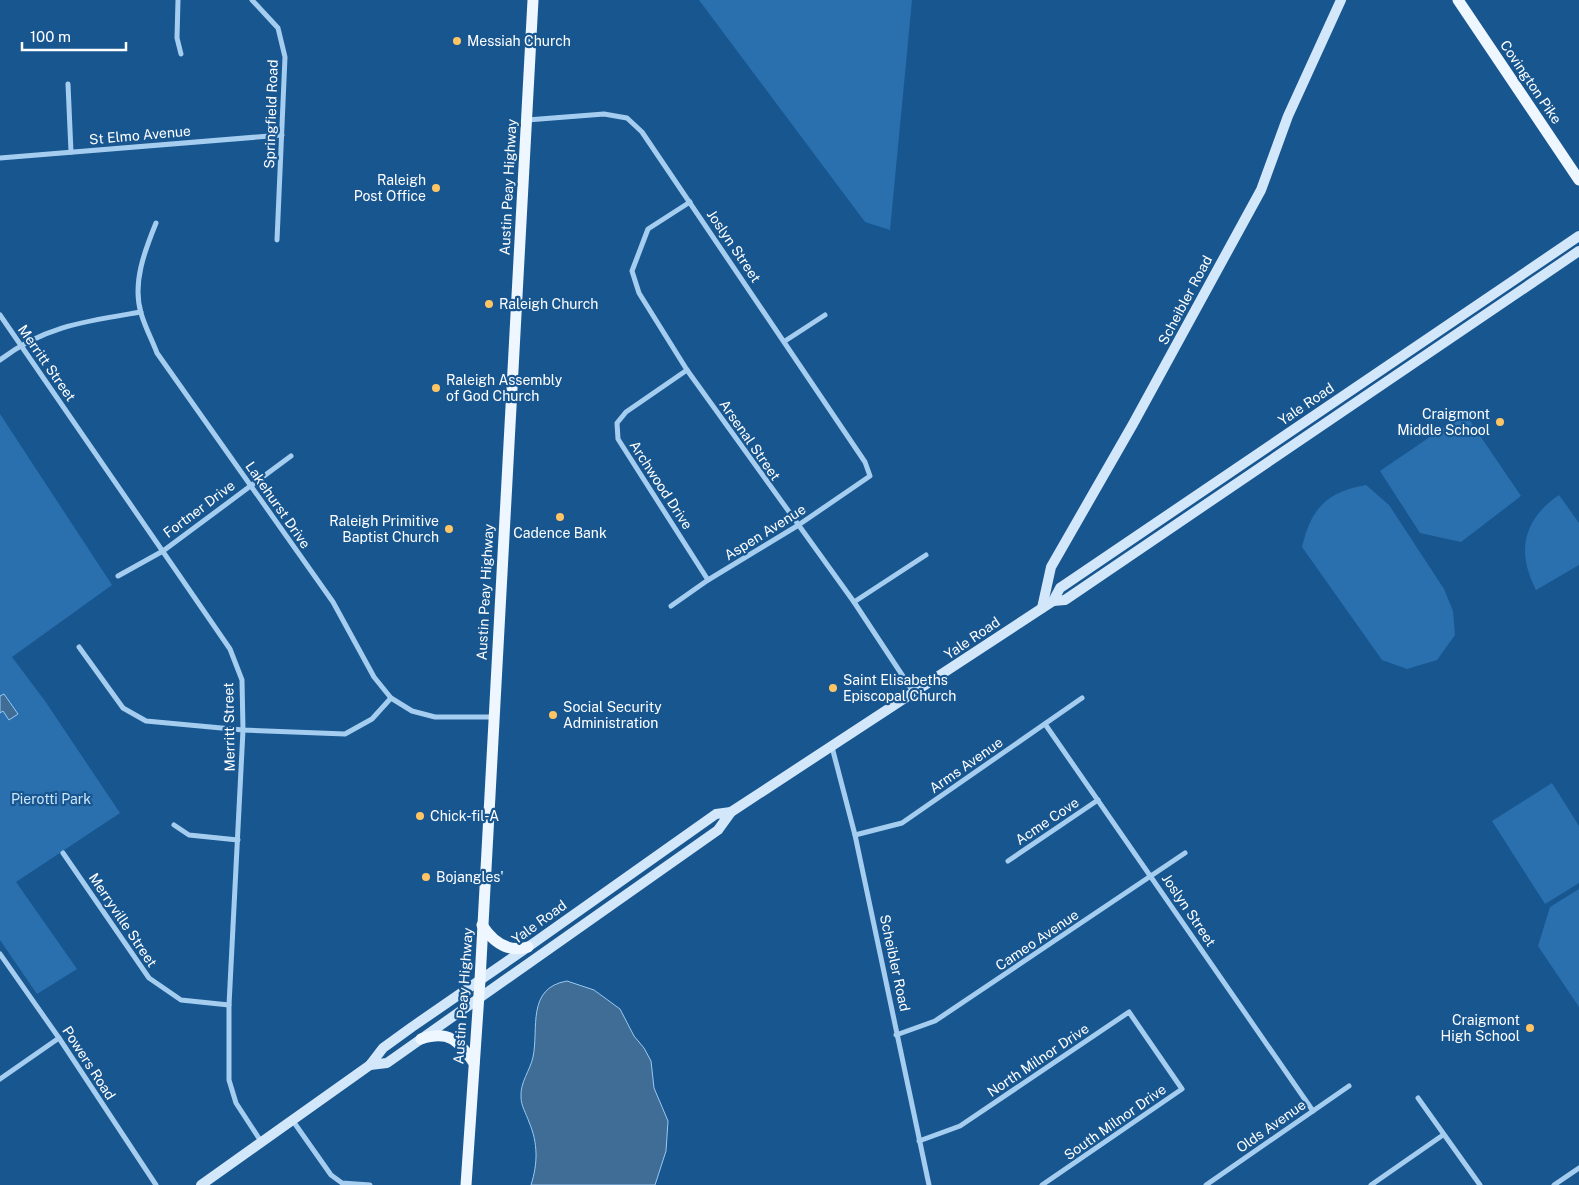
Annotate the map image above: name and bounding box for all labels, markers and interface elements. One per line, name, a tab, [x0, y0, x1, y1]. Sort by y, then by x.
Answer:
scale bar	[22, 20, 126, 52]
text: 100 m	[30, 28, 71, 45]
place label: Messiah Church	[467, 33, 571, 49]
marker: Messiah Church	[451, 35, 463, 47]
street label: Covington Pike	[1497, 37, 1565, 127]
street label: Springfield Road	[261, 59, 281, 169]
street label: Austin Peay Highway	[496, 118, 520, 256]
street label: St Elmo Avenue	[88, 123, 192, 147]
place label: Raleigh Post Office	[354, 172, 426, 204]
marker: Raleigh Post Office	[430, 182, 442, 194]
street label: Joslyn Street	[704, 207, 764, 285]
street label: Scheibler Road	[1155, 253, 1215, 347]
place label: Raleigh Church	[499, 296, 598, 312]
marker: Raleigh Church	[483, 298, 495, 310]
street label: Merritt Street	[15, 322, 79, 404]
place label: Raleigh Assembly of God Church	[446, 372, 563, 404]
street label: Yale Road	[1275, 380, 1337, 428]
marker: Raleigh Assembly of God Church	[430, 382, 442, 394]
street label: Arsenal Street	[716, 397, 784, 483]
place label: Craigmont Middle School	[1397, 406, 1490, 438]
marker: Craigmont Middle School	[1494, 416, 1506, 428]
street label: Archwood Drive	[626, 438, 696, 532]
street label: Lakehurst Drive	[242, 459, 314, 551]
street label: Fortner Drive	[160, 477, 238, 541]
street label: Aspen Avenue	[721, 501, 809, 563]
marker: Cadence Bank	[554, 511, 566, 523]
place label: Raleigh Primitive Baptist Church	[329, 513, 439, 545]
marker: Raleigh Primitive Baptist Church	[443, 523, 455, 535]
street label: Austin Peay Highway	[473, 523, 497, 661]
place label: Cadence Bank	[513, 525, 607, 541]
street label: Yale Road	[941, 614, 1003, 662]
place label: Saint Elisabeths Episcopal Church	[843, 672, 956, 704]
street label: Merritt Street	[220, 682, 238, 772]
marker: Saint Elisabeths Episcopal Church	[827, 682, 839, 694]
place label: Social Security Administration	[563, 699, 662, 731]
marker: Social Security Administration	[547, 709, 559, 721]
street label: Arms Avenue	[926, 734, 1006, 796]
park label: Pierotti Park	[11, 791, 91, 807]
street label: Acme Cove	[1012, 794, 1082, 848]
place label: Chick-fil-A	[430, 808, 499, 824]
marker: Chick-fil-A	[414, 810, 426, 822]
place label: Bojangles'	[436, 869, 504, 885]
street label: Merryville Street	[86, 870, 160, 970]
marker: Bojangles'	[420, 871, 432, 883]
street label: Joslyn Street	[1159, 871, 1219, 949]
street label: Yale Road	[509, 897, 569, 947]
street label: Cameo Avenue	[992, 906, 1082, 974]
street label: Scheibler Road	[877, 913, 913, 1013]
street label: Austin Peay Highway	[450, 927, 476, 1065]
place label: Craigmont High School	[1441, 1012, 1520, 1044]
street label: North Milnor Drive	[984, 1020, 1092, 1100]
marker: Craigmont High School	[1524, 1022, 1536, 1034]
street label: Powers Road	[59, 1023, 119, 1103]
street label: South Milnor Drive	[1061, 1081, 1169, 1163]
street label: Olds Avenue	[1233, 1096, 1309, 1156]

